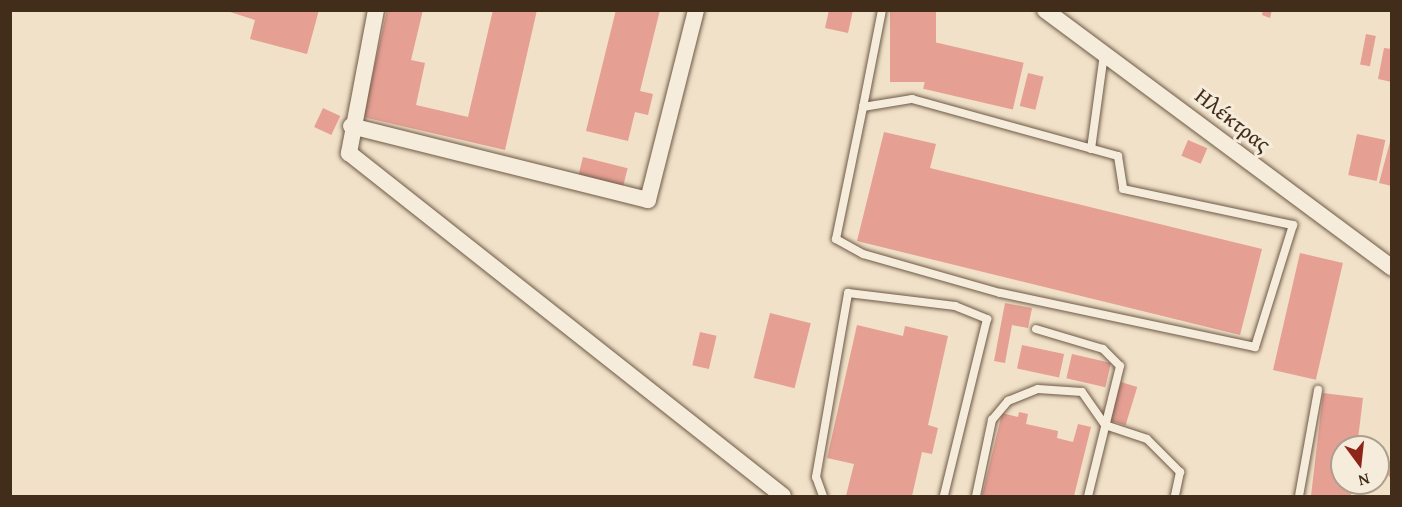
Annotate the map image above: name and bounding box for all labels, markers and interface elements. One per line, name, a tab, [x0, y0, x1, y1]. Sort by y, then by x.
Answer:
street label: Ηλέκτρας	[1190, 82, 1276, 158]
north arrow	[1330, 435, 1390, 495]
text: N	[1356, 467, 1372, 493]

